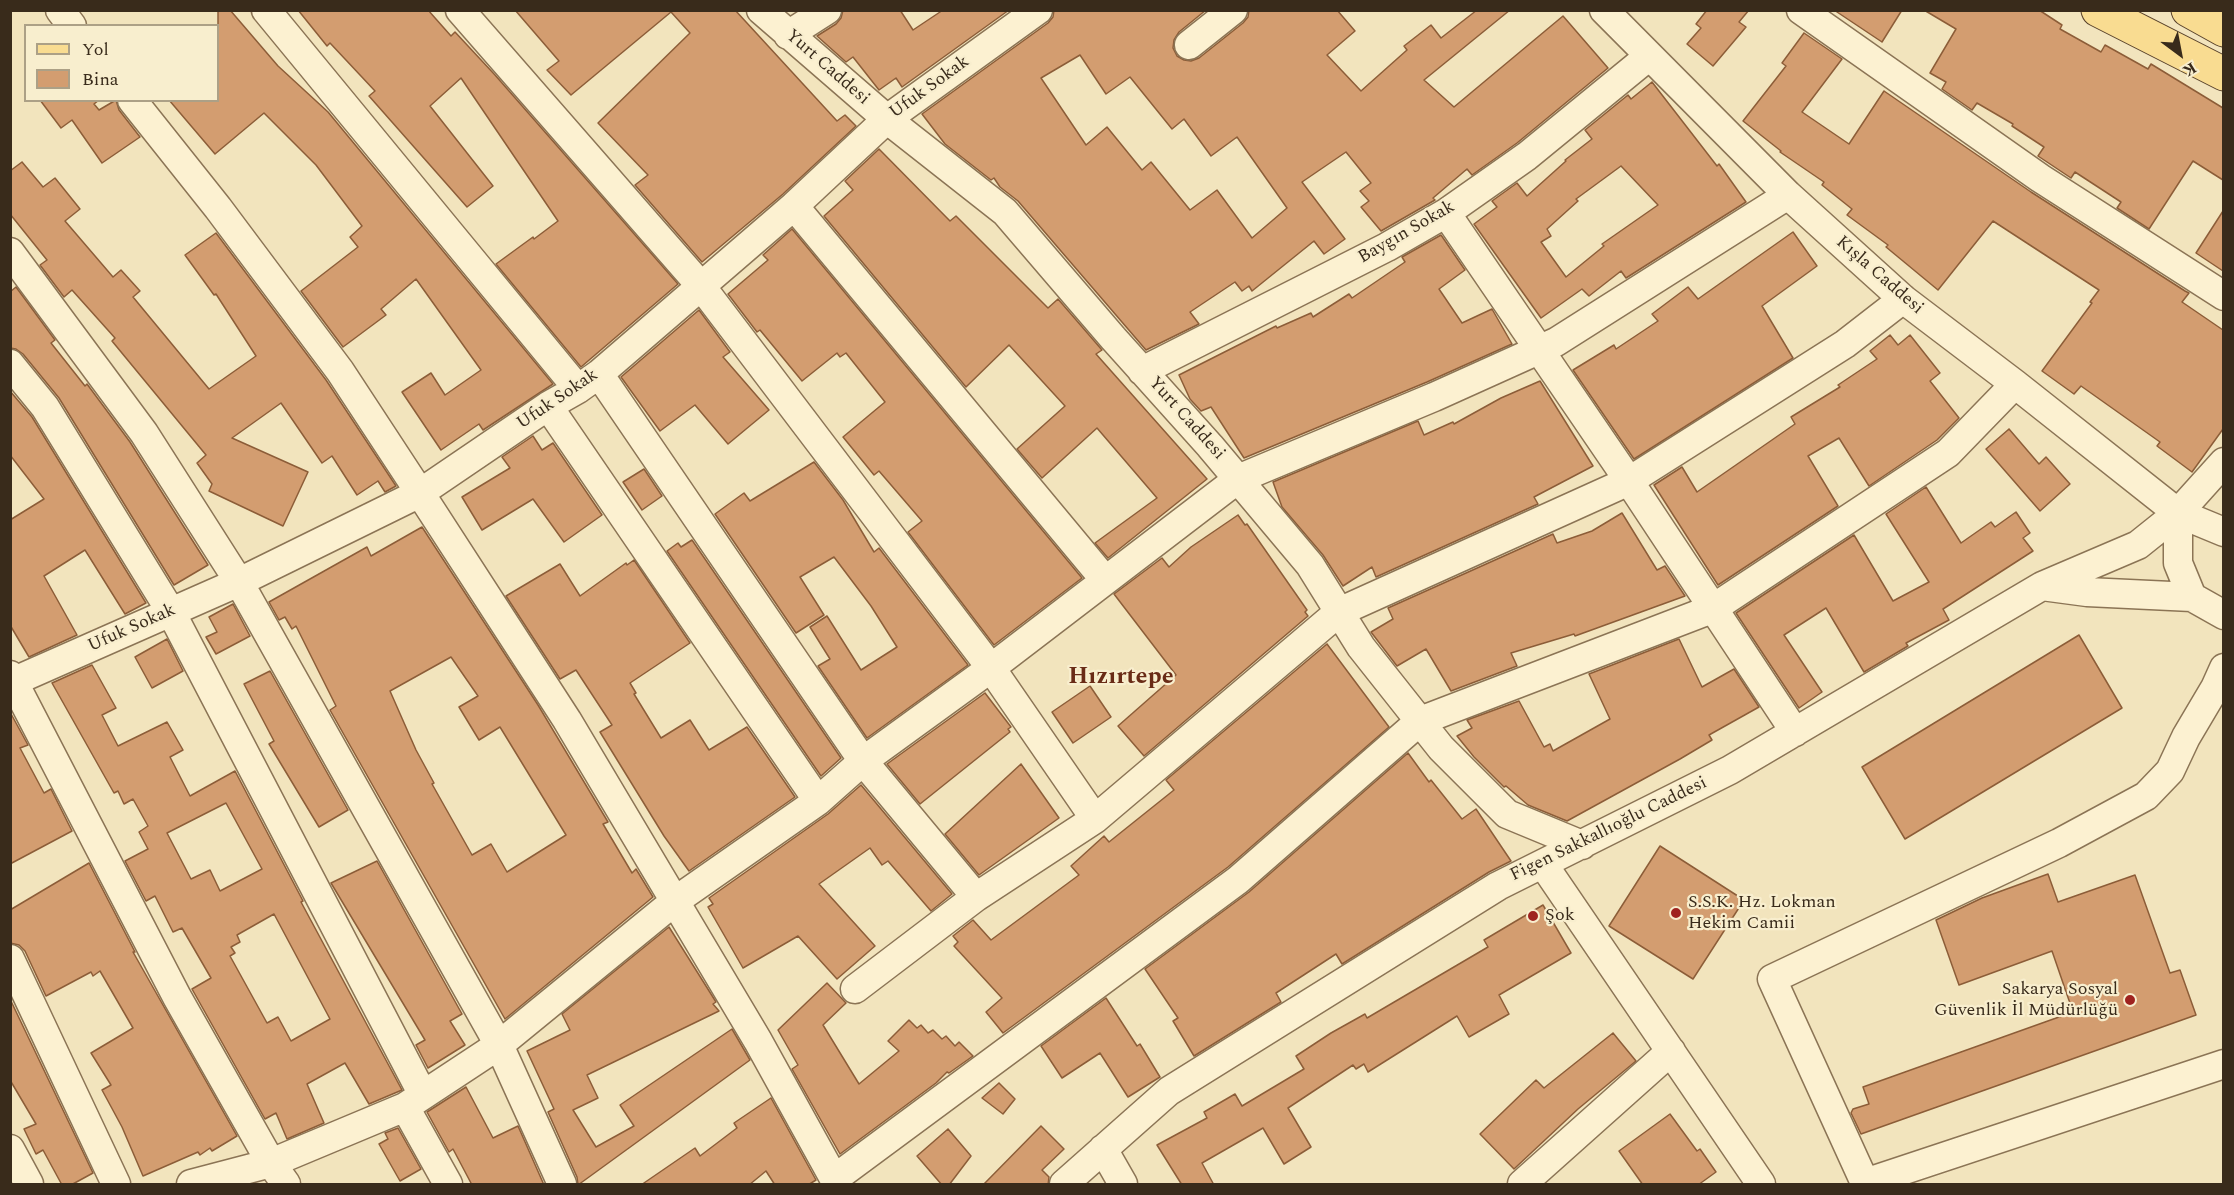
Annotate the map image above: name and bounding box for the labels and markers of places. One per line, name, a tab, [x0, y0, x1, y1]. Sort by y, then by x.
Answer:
place label: S.S.K. Hz. Lokman Hekim Camii	[1688, 892, 1836, 934]
place label: Şok	[1545, 905, 1575, 927]
marker: S.S.K. Hz. Lokman Hekim Camii	[1669, 906, 1683, 920]
marker: Şok	[1526, 909, 1540, 923]
place label: Sakarya Sosyal Güvenlik İl Müdürlüğü	[1934, 979, 2118, 1022]
marker: Sakarya Sosyal Güvenlik İl Müdürlüğü	[2123, 993, 2137, 1007]

